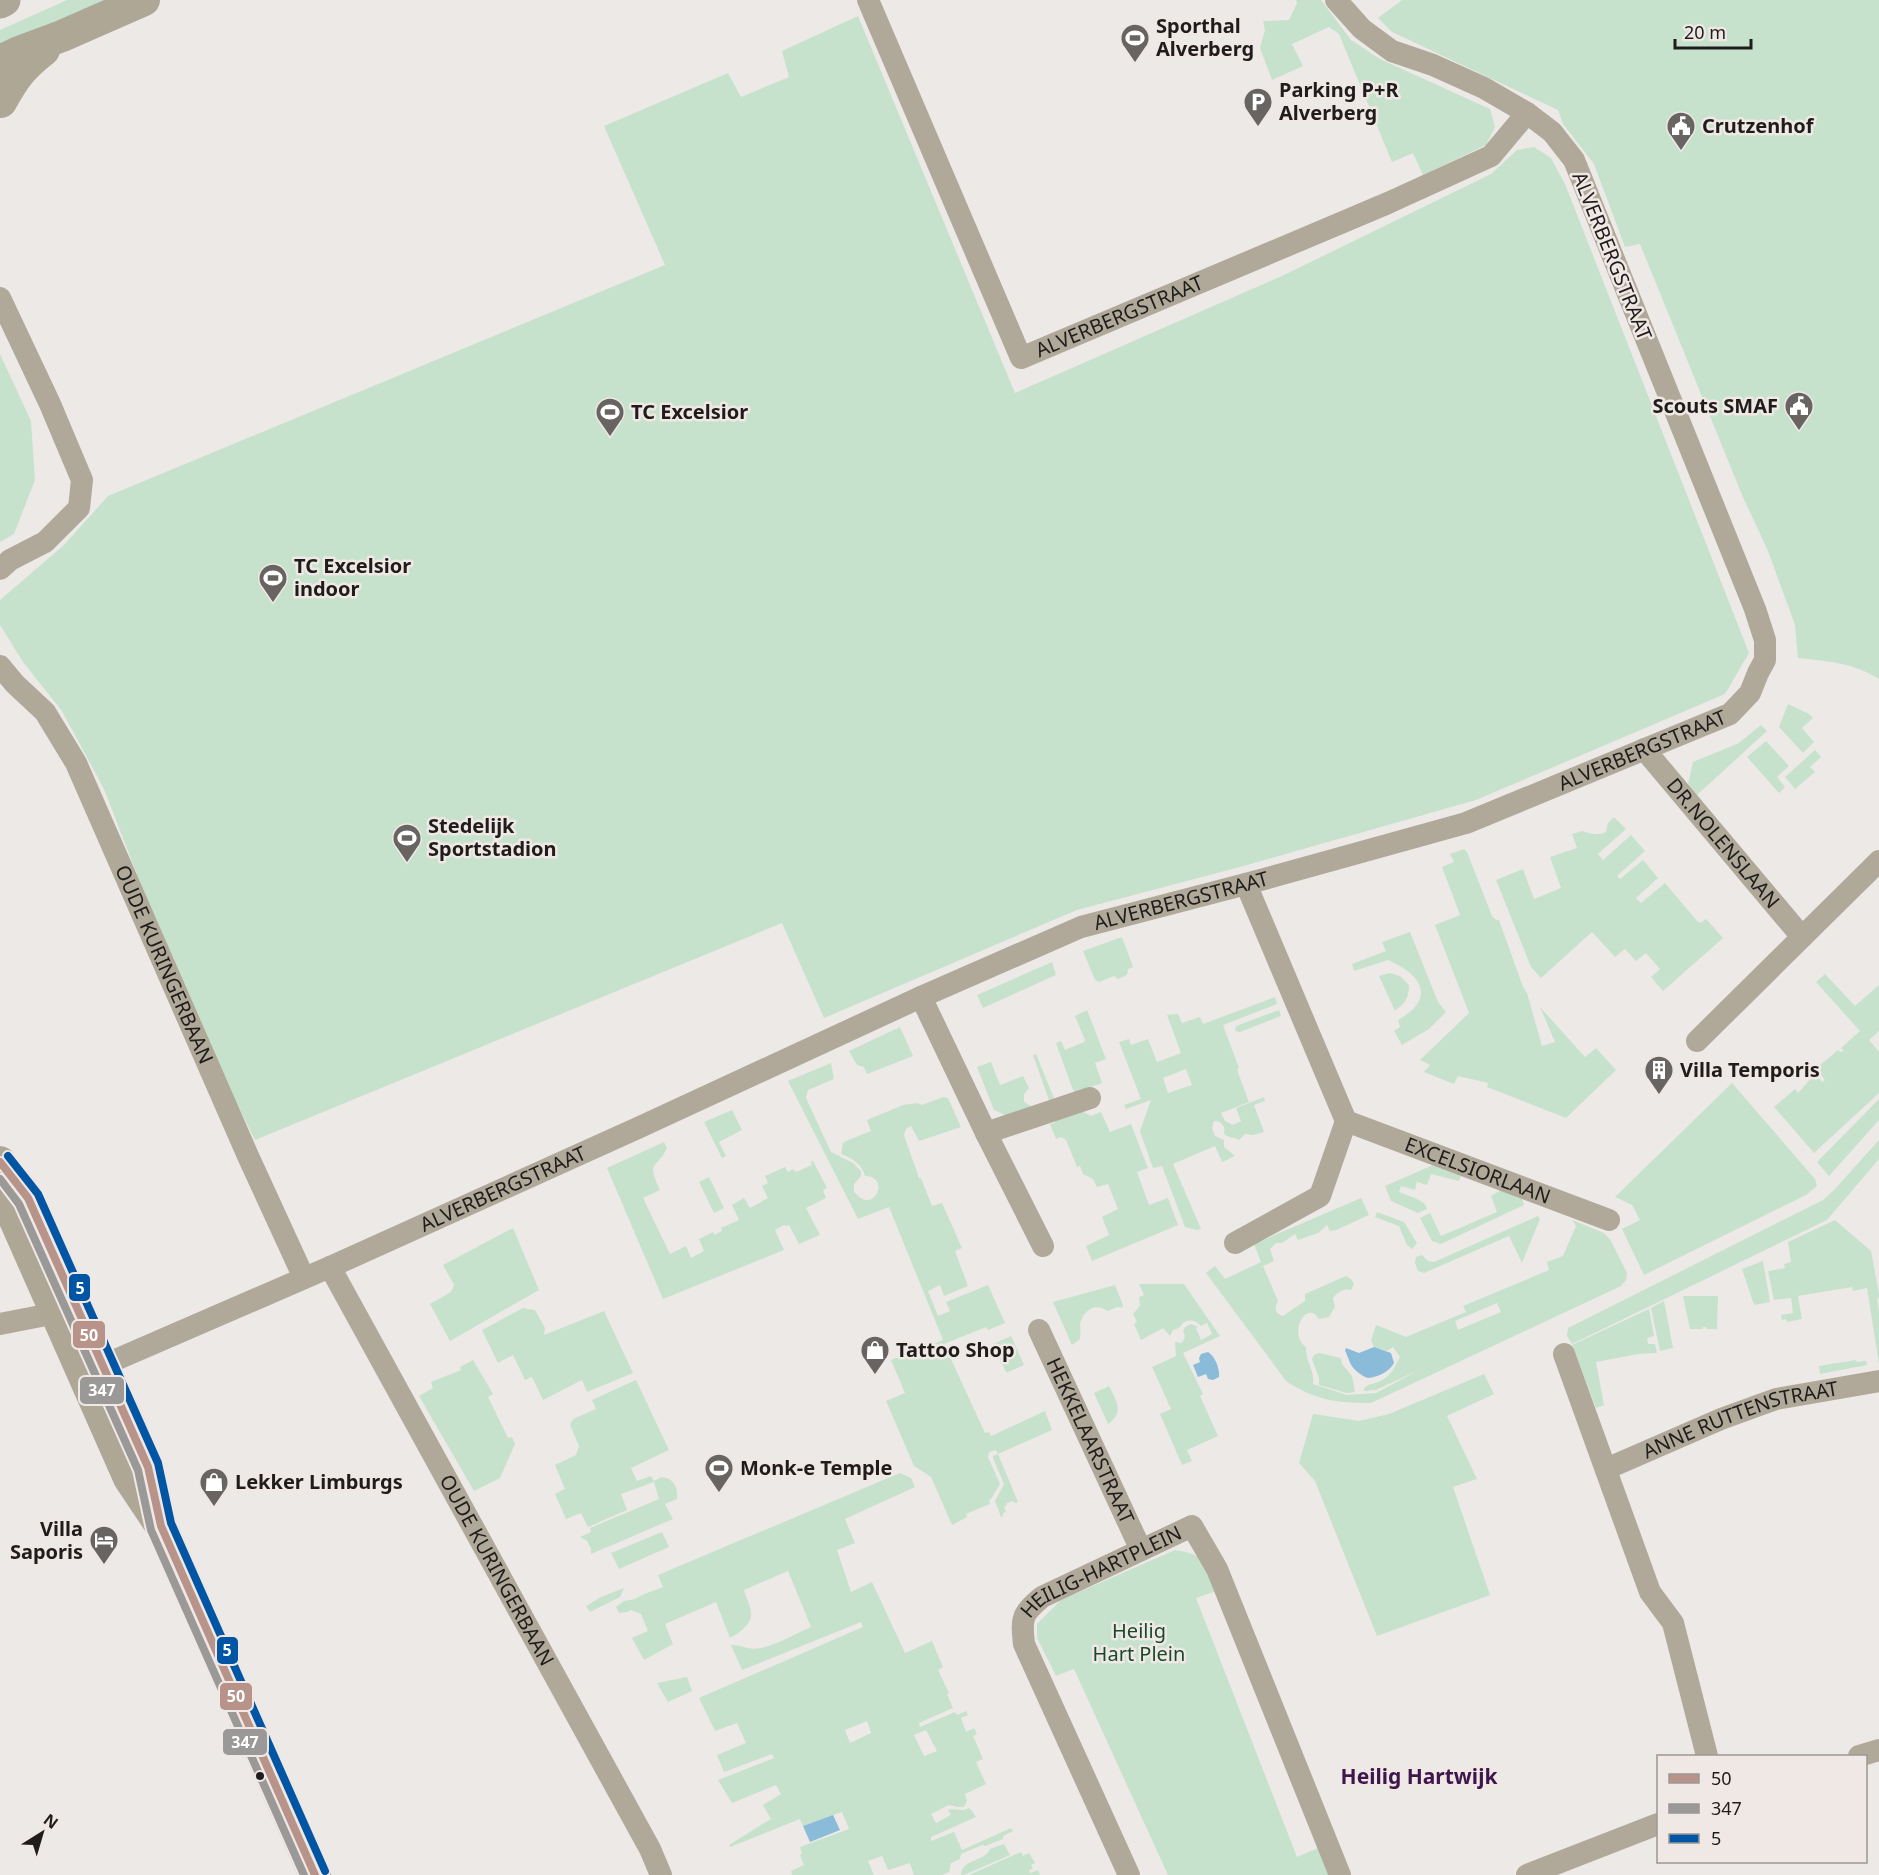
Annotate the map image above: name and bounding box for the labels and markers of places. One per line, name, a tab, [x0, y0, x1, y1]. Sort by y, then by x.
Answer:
place label: Sporthal Alverberg	[1156, 12, 1254, 62]
sports icon: Sporthal Alverberg	[1119, 22, 1151, 64]
place label: Parking P+R Alverberg	[1279, 76, 1399, 126]
parking icon: Parking P+R Alverberg	[1242, 86, 1274, 128]
public building icon: Crutzenhof	[1665, 110, 1697, 152]
place label: Crutzenhof	[1702, 112, 1815, 139]
public building icon: Scouts SMAF	[1783, 390, 1815, 432]
place label: Scouts SMAF	[1653, 392, 1778, 419]
sports icon: TC Excelsior	[594, 396, 626, 438]
place label: TC Excelsior	[631, 398, 748, 425]
place label: TC Excelsior indoor	[294, 552, 411, 602]
sports icon: TC Excelsior indoor	[257, 562, 289, 604]
place label: Stedelijk Sportstadion	[428, 812, 557, 862]
sports icon: Stedelijk Sportstadion	[391, 822, 423, 864]
building icon: Villa Temporis	[1643, 1054, 1675, 1096]
place label: Villa Temporis	[1680, 1056, 1820, 1083]
shop icon: Tattoo Shop	[859, 1334, 891, 1376]
place label: Tattoo Shop	[896, 1336, 1015, 1363]
sports icon: Monk-e Temple	[703, 1452, 735, 1494]
place label: Monk-e Temple	[740, 1454, 892, 1481]
shop icon: Lekker Limburgs	[198, 1466, 230, 1508]
place label: Lekker Limburgs	[235, 1468, 403, 1495]
place label: Villa Saporis	[10, 1515, 83, 1565]
hotel icon: Villa Saporis	[88, 1524, 120, 1566]
unlabelled marker	[254, 1770, 266, 1782]

